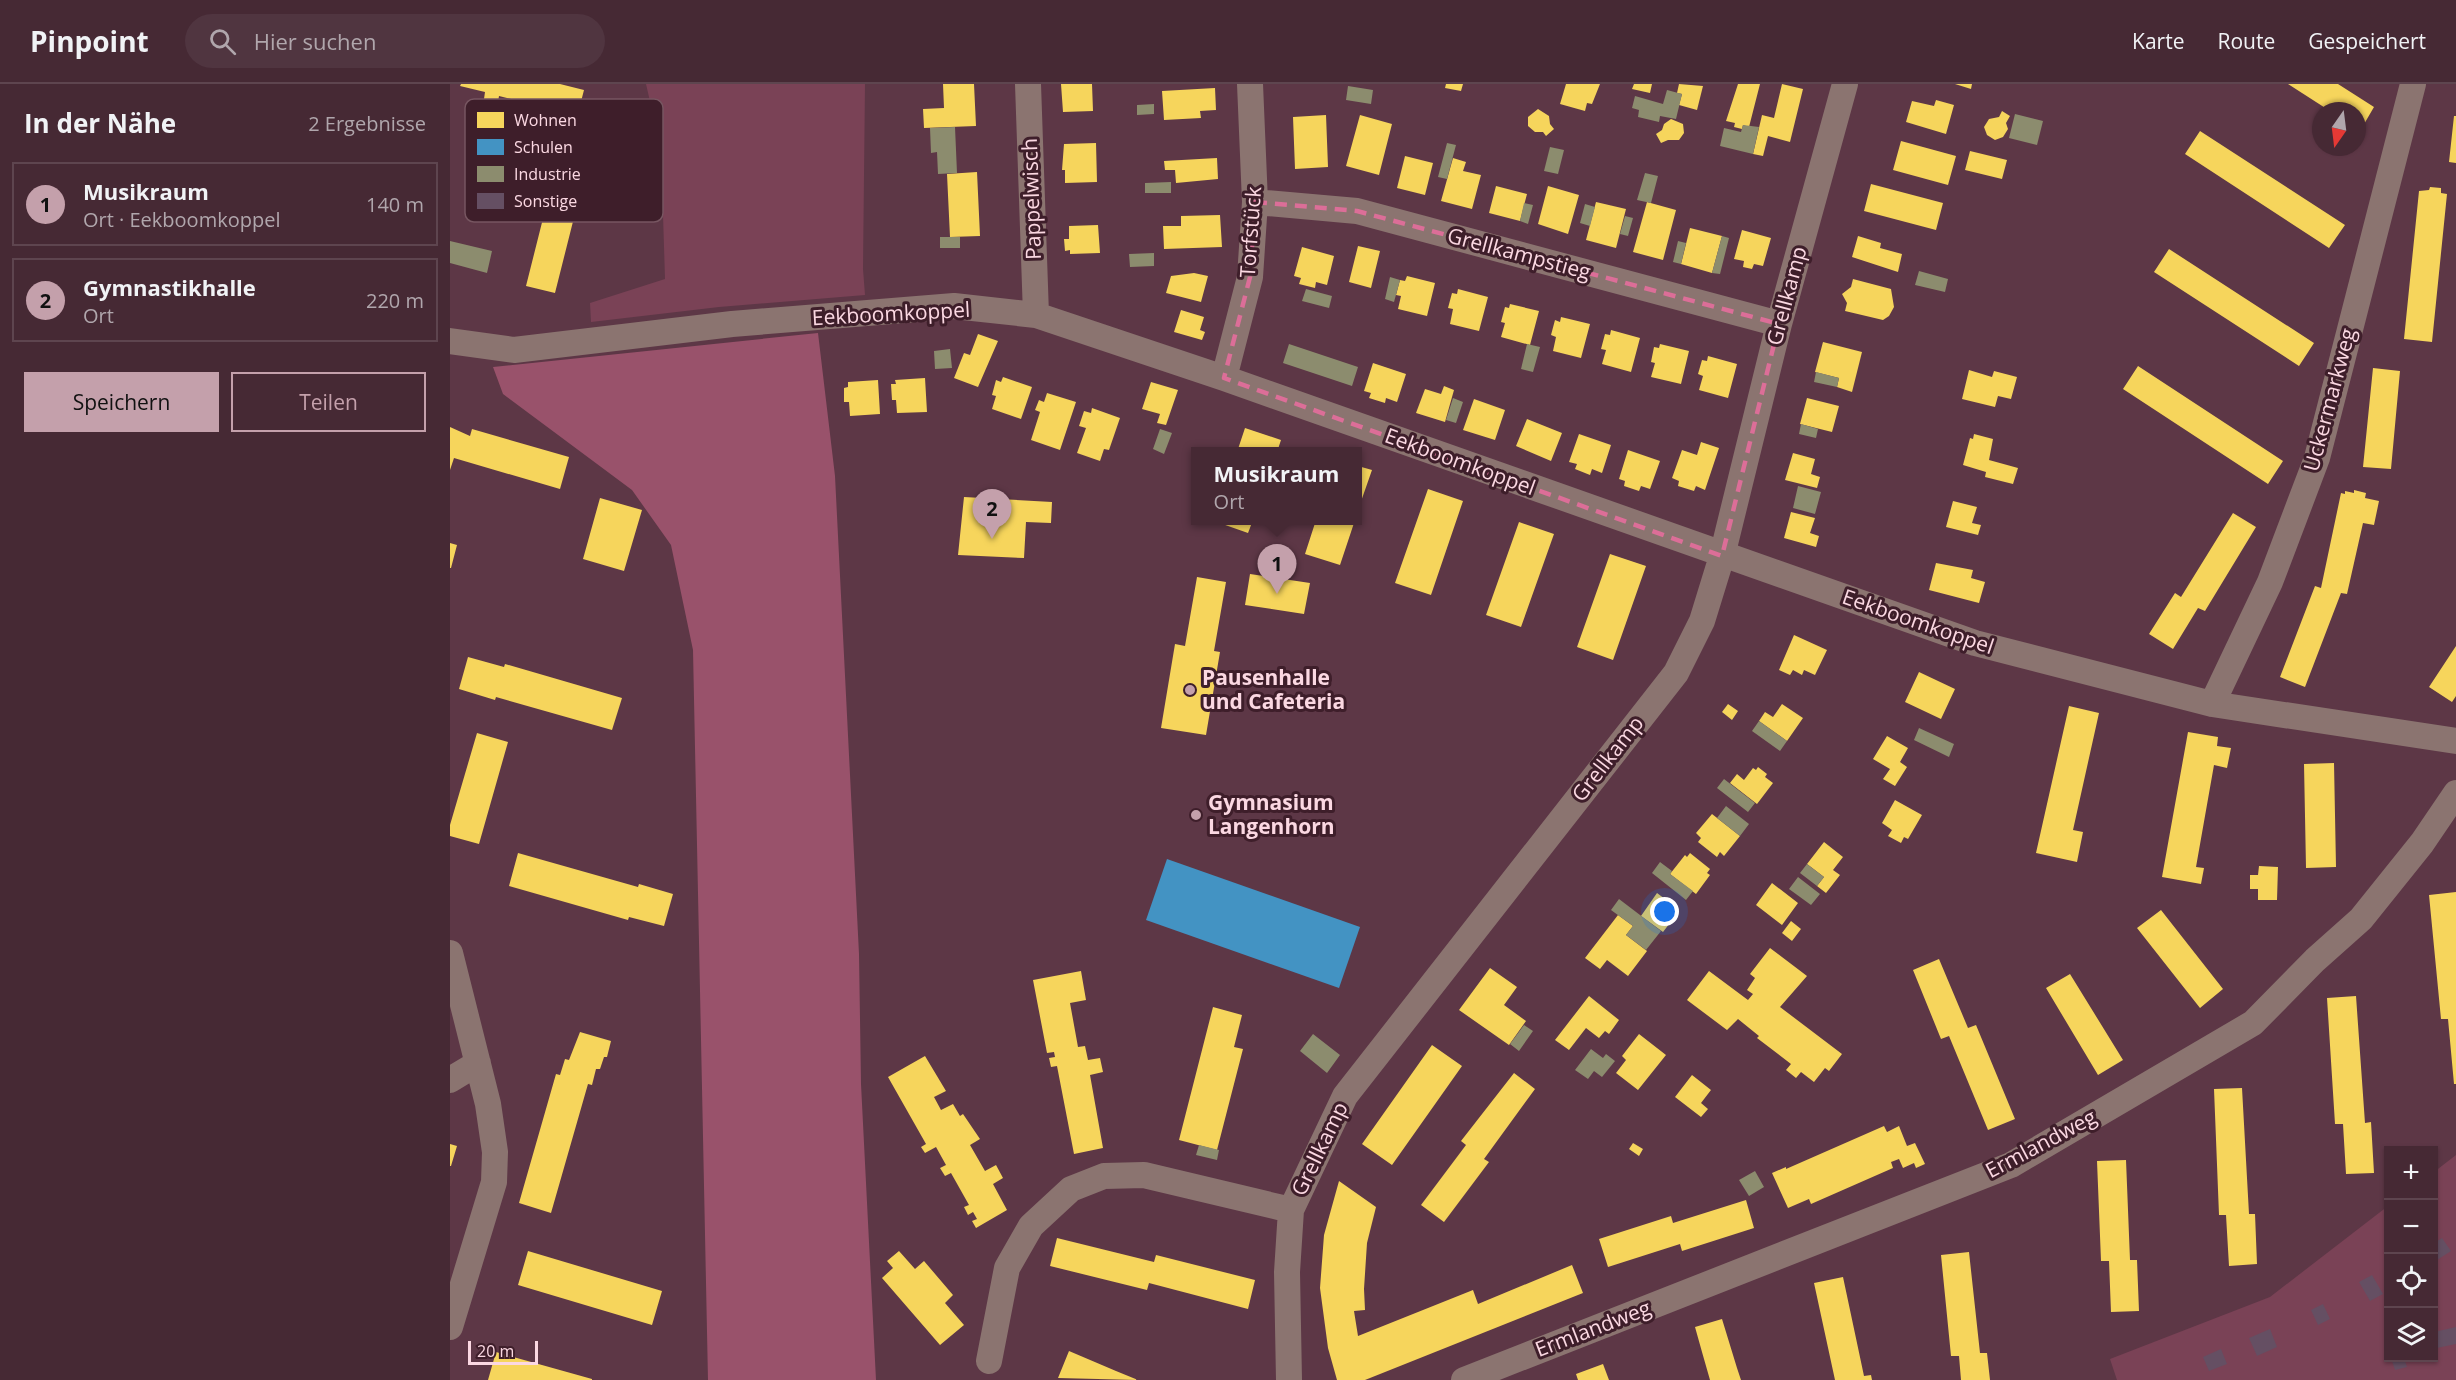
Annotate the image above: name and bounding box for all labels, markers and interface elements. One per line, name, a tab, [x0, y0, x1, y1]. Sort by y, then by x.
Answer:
search box	[185, 14, 605, 68]
text: Pinpoint	[30, 22, 149, 60]
icon: search	[206, 25, 239, 58]
text: Hier suchen	[254, 26, 376, 56]
text: Karte	[2132, 27, 2184, 55]
text: Route	[2217, 27, 2275, 55]
text: Gespeichert	[2308, 27, 2426, 55]
legend	[465, 99, 663, 222]
north arrow	[2312, 102, 2366, 156]
text: In der Nähe	[24, 105, 176, 141]
text: Wohnen	[514, 109, 577, 131]
text: 2 Ergebnisse	[308, 110, 426, 137]
text: Schulen	[514, 136, 573, 158]
street label: Pappelwisch	[1015, 138, 1047, 260]
text: Industrie	[514, 163, 581, 185]
text: Musikraum	[83, 176, 209, 206]
street label: Torfstück	[1233, 185, 1267, 278]
text: Sonstige	[514, 190, 577, 212]
text: 1	[40, 191, 51, 218]
text: 140 m	[366, 191, 424, 218]
text: Ort · Eekboomkoppel	[83, 206, 280, 233]
street label: Grellkampstieg	[1445, 220, 1594, 286]
street label: Grellkamp	[1759, 243, 1813, 348]
text: Gymnastikhalle	[83, 272, 256, 302]
text: 2	[40, 287, 51, 314]
text: 220 m	[366, 287, 424, 314]
street label: Eekboomkoppel	[811, 295, 971, 331]
text: Ort	[83, 302, 114, 329]
street label: Uckermarkweg	[2296, 325, 2362, 474]
button: Speichern	[24, 372, 219, 432]
button: Teilen	[231, 372, 426, 432]
street label: Eekboomkoppel	[1381, 421, 1540, 501]
popup	[1191, 447, 1362, 525]
text: Musikraum	[1214, 458, 1339, 488]
text: Ort	[1214, 488, 1244, 515]
pin: 2	[972, 490, 1012, 539]
pin: 1	[1258, 544, 1296, 594]
street label: Eekboomkoppel	[1839, 582, 1998, 660]
place label: Pausenhalle und Cafeteria	[1202, 663, 1345, 715]
marker: Pausenhalle und Cafeteria	[1183, 683, 1197, 697]
street label: Grellkamp	[1565, 710, 1649, 807]
place label: Gymnasium Langenhorn	[1208, 788, 1335, 840]
marker: Gymnasium Langenhorn	[1189, 808, 1203, 822]
your location	[1650, 897, 1679, 926]
street label: Grellkamp	[1284, 1097, 1354, 1200]
street label: Ermlandweg	[1980, 1102, 2101, 1184]
map controls	[2384, 1146, 2438, 1362]
button: +	[2384, 1146, 2438, 1200]
button: −	[2384, 1200, 2438, 1254]
button: locate	[2384, 1254, 2438, 1308]
street label: Ermlandweg	[1531, 1293, 1655, 1363]
button: layers	[2384, 1308, 2438, 1362]
scale bar	[468, 1338, 538, 1366]
text: 20 m	[477, 1340, 514, 1362]

